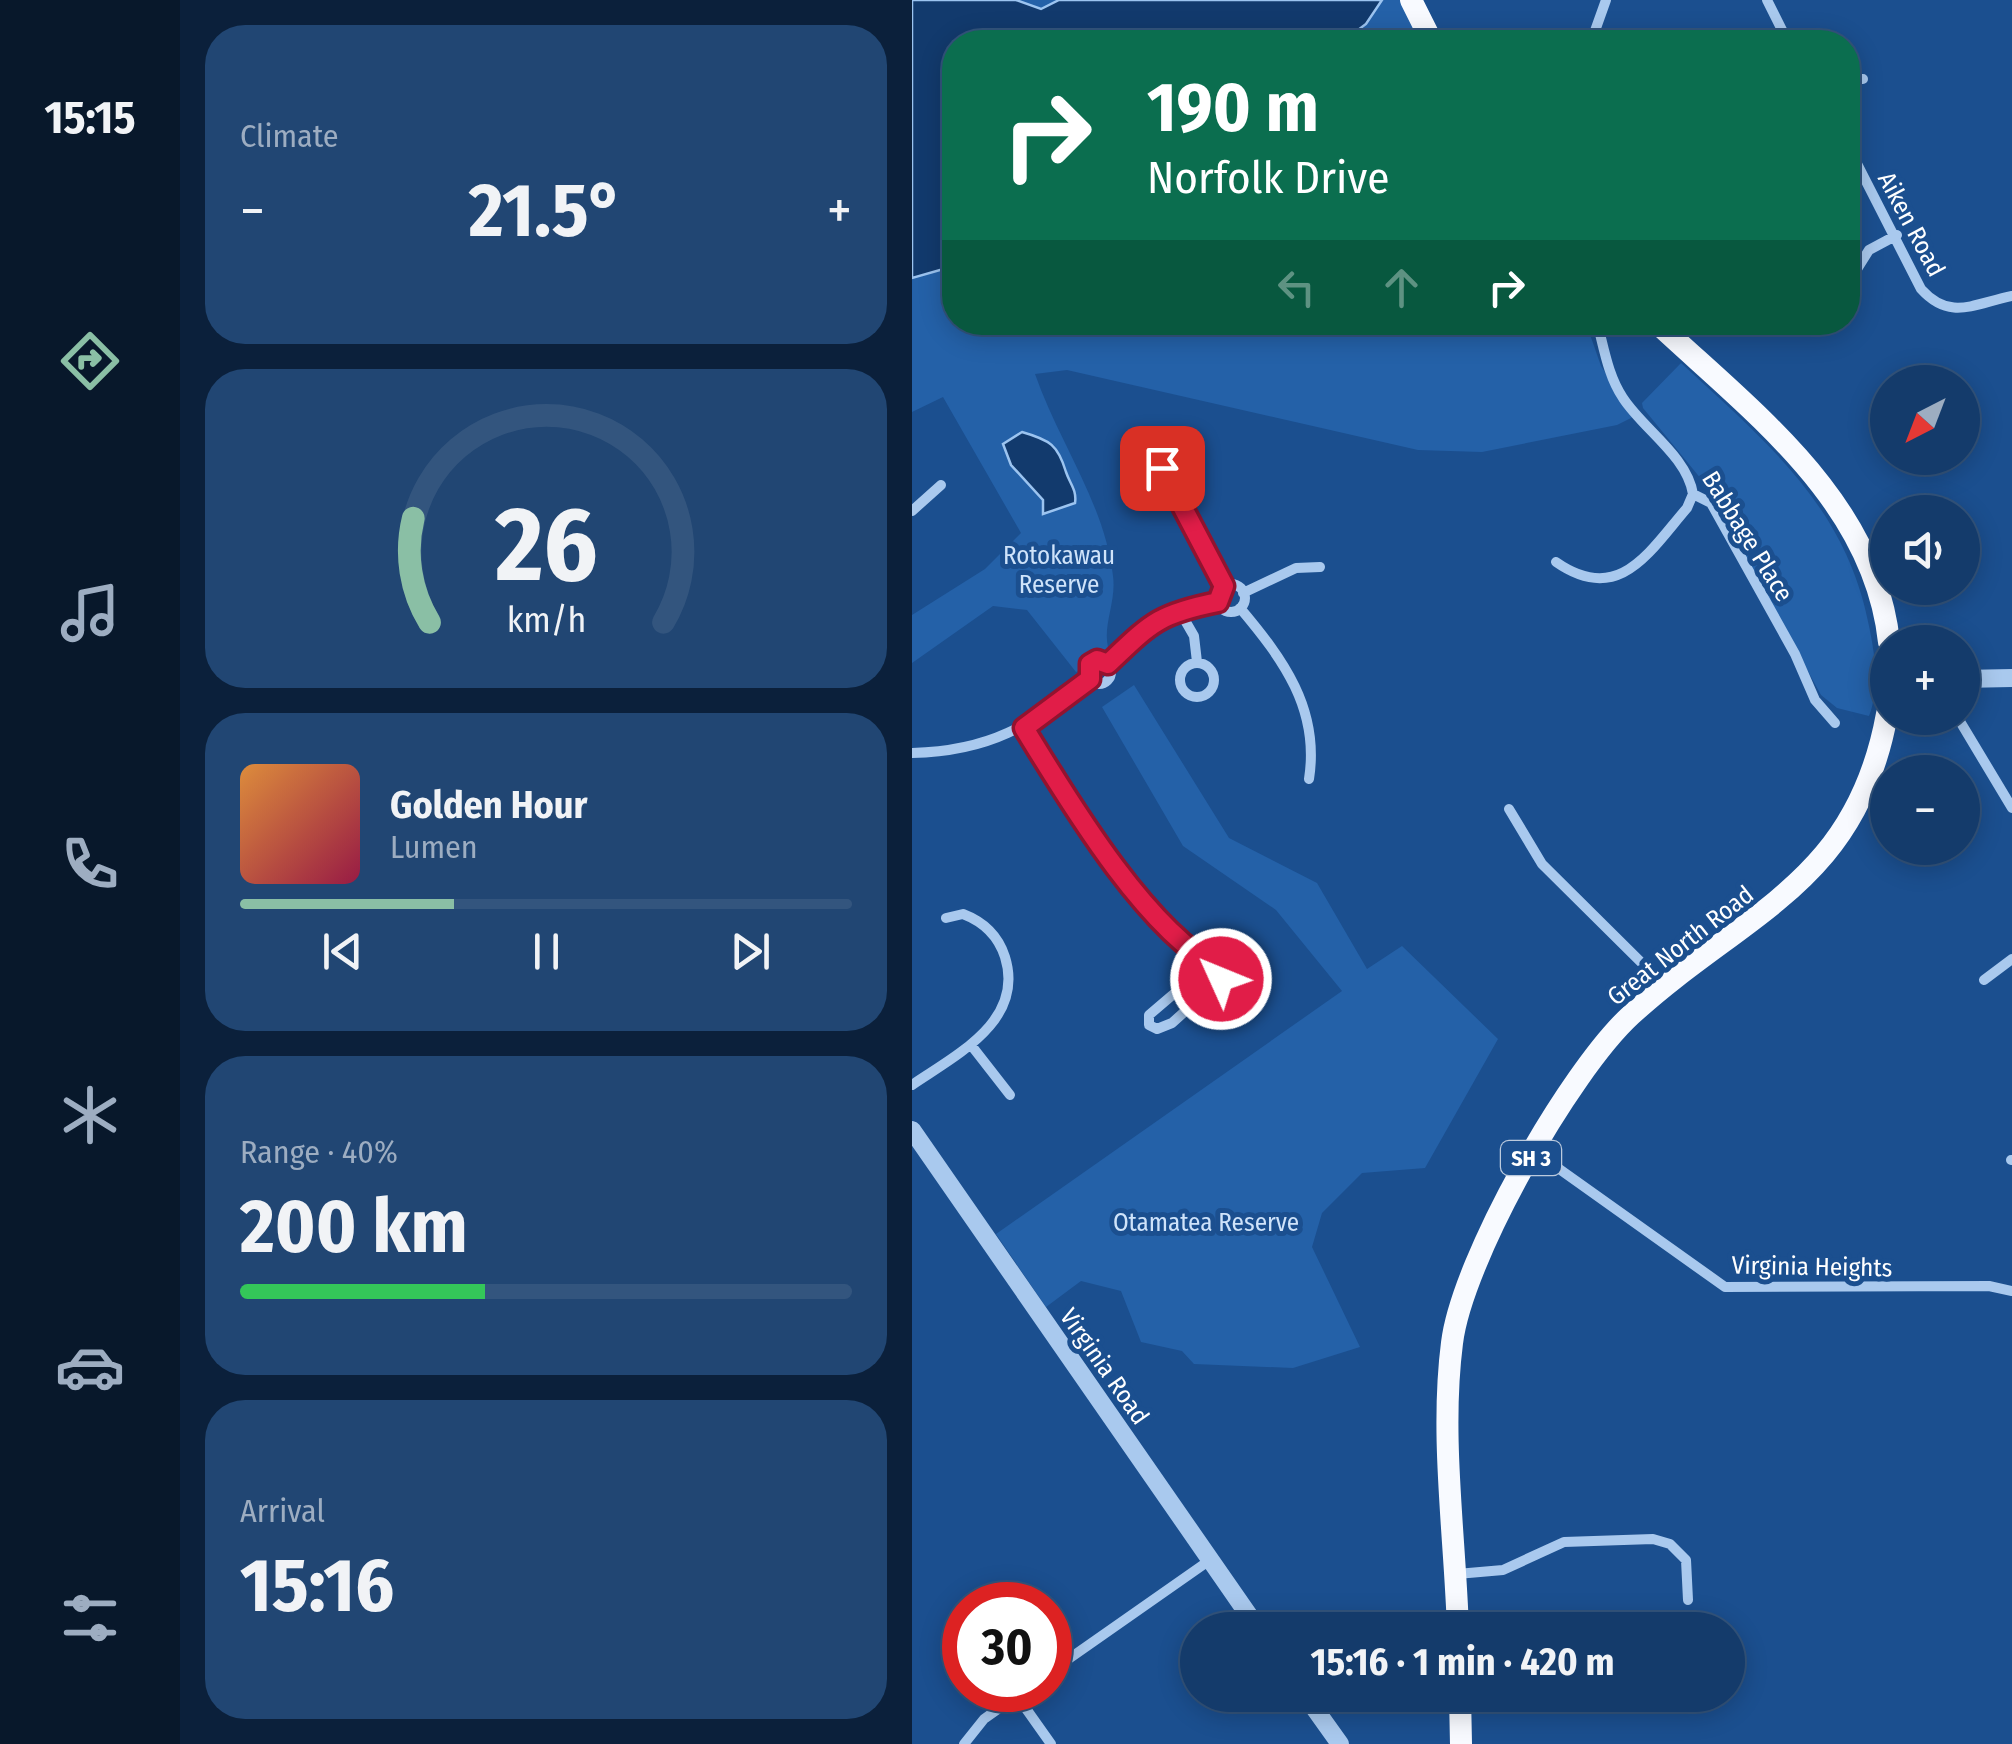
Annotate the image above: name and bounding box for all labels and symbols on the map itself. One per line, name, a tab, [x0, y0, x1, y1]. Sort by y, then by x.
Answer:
street label: Aiken Road	[1871, 167, 1951, 282]
north arrow	[1870, 365, 1980, 475]
pin	[1120, 426, 1205, 511]
street label: Babbage Place	[1695, 466, 1799, 607]
park label: Rotokawau Reserve	[1003, 541, 1115, 600]
street label: Great North Road	[1602, 880, 1760, 1012]
position arrow	[1169, 927, 1273, 1031]
road number: SH 3	[1501, 1141, 1561, 1175]
park label: Otamatea Reserve	[1113, 1208, 1299, 1238]
street label: Virginia Heights	[1731, 1251, 1893, 1283]
street label: Virginia Road	[1053, 1303, 1155, 1430]
speed limit sign: 30	[942, 1582, 1072, 1712]

